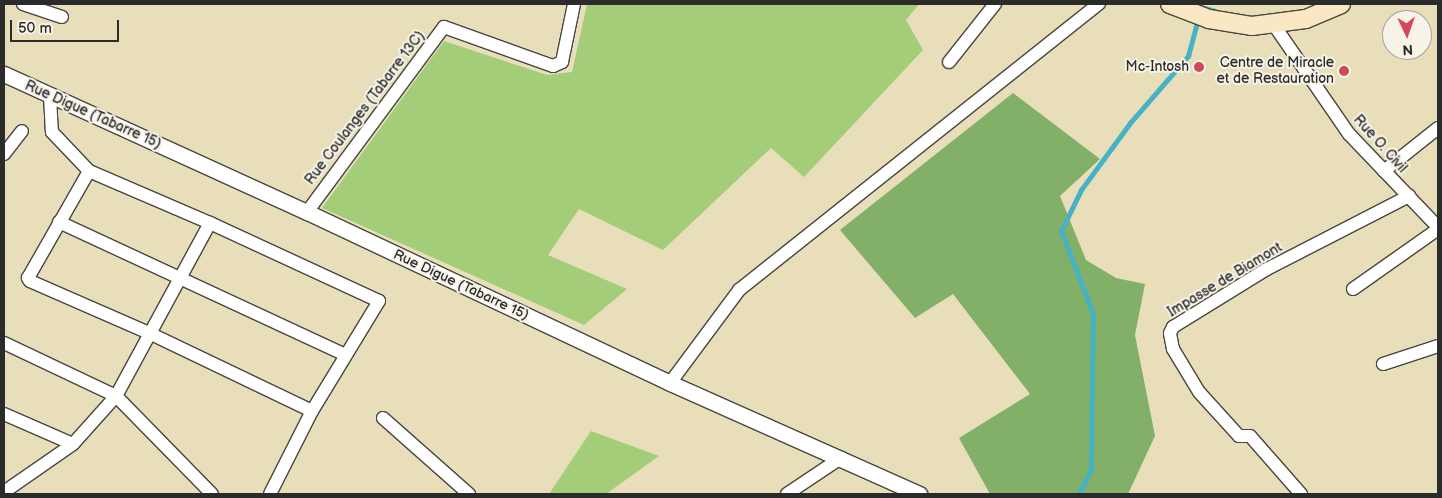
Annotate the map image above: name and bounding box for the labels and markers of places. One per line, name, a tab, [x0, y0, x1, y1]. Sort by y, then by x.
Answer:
place label: Centre de Miracle et de Restauration	[1217, 55, 1334, 88]
place label: Mc-Intosh	[1126, 59, 1189, 75]
marker: Mc-Intosh	[1193, 61, 1205, 73]
marker: Centre de Miracle et de Restauration	[1338, 65, 1350, 77]

